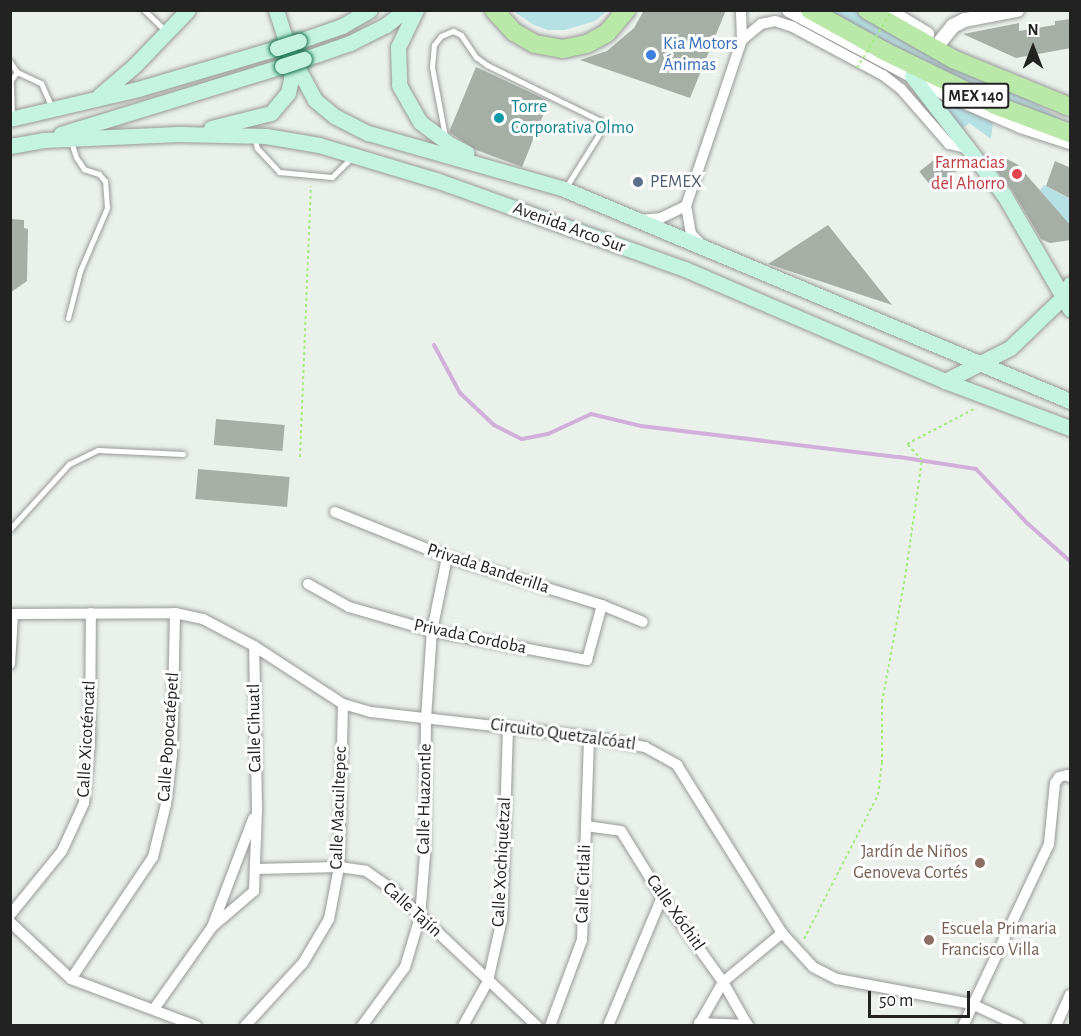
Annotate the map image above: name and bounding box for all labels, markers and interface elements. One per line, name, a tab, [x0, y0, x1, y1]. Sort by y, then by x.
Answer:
north arrow	[1003, 18, 1063, 78]
text: N	[1027, 22, 1039, 38]
place label: Kia Motors Ánimas	[663, 34, 738, 76]
marker: Kia Motors Ánimas	[644, 48, 658, 62]
road number: MEX 140	[942, 83, 1010, 109]
place label: Torre Corporativa Olmo	[511, 97, 634, 140]
marker: Torre Corporativa Olmo	[492, 111, 506, 125]
place label: Farmacias del Ahorro	[931, 153, 1005, 195]
marker: Farmacias del Ahorro	[1010, 167, 1024, 181]
place label: PEMEX	[650, 171, 702, 193]
marker: PEMEX	[631, 175, 645, 189]
street label: Avenida Arco Sur	[510, 198, 628, 258]
street label: Privada Banderilla	[424, 539, 552, 599]
street label: Privada Cordoba	[412, 615, 528, 659]
street label: Calle Popocatépetl	[154, 672, 184, 802]
street label: Calle Xicoténcatl	[73, 680, 101, 798]
street label: Calle Cihuatl	[243, 684, 267, 772]
street label: Circuito Quetzalcóatl	[489, 714, 637, 756]
street label: Calle Huazontle	[413, 743, 437, 855]
street label: Calle Macuiltepec	[326, 746, 352, 870]
street label: Calle Xochiquétzal	[488, 796, 516, 928]
place label: Jardín de Niños Genoveva Cortés	[853, 842, 968, 884]
street label: Calle Citlali	[572, 844, 596, 924]
marker: Jardín de Niños Genoveva Cortés	[973, 856, 987, 870]
street label: Calle Xóchitl	[641, 871, 709, 955]
street label: Calle Tajín	[378, 878, 446, 942]
place label: Escuela Primaria Francisco Villa	[941, 919, 1057, 962]
marker: Escuela Primaria Francisco Villa	[922, 933, 936, 947]
scale bar	[871, 979, 973, 1017]
text: 50 m	[879, 992, 913, 1010]

